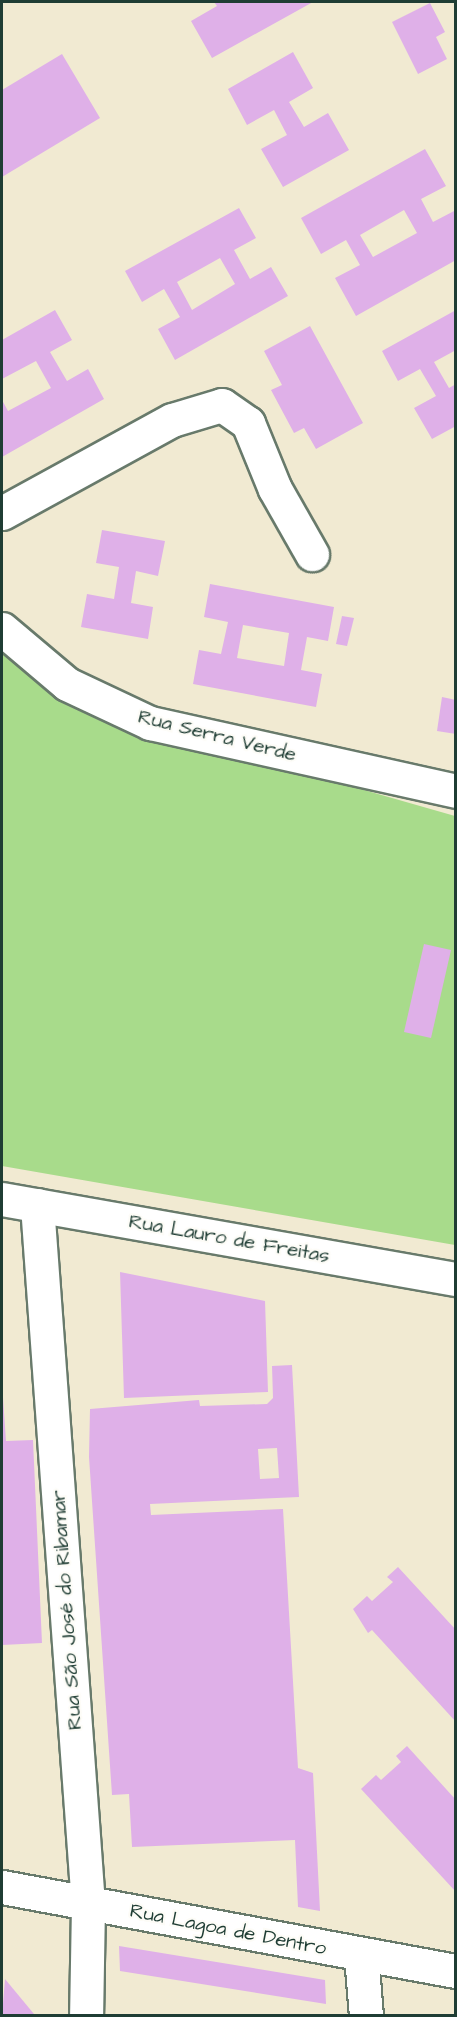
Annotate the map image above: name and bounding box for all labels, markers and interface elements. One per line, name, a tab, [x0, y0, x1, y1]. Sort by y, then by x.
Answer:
street label: Rua Serra Verde	[136, 705, 298, 767]
street label: Rua Lauro de Freitas	[127, 1210, 331, 1268]
street label: Rua São José do Ribamar	[47, 1489, 87, 1731]
street label: Rua Lagoa de Dentro	[128, 1899, 328, 1961]

